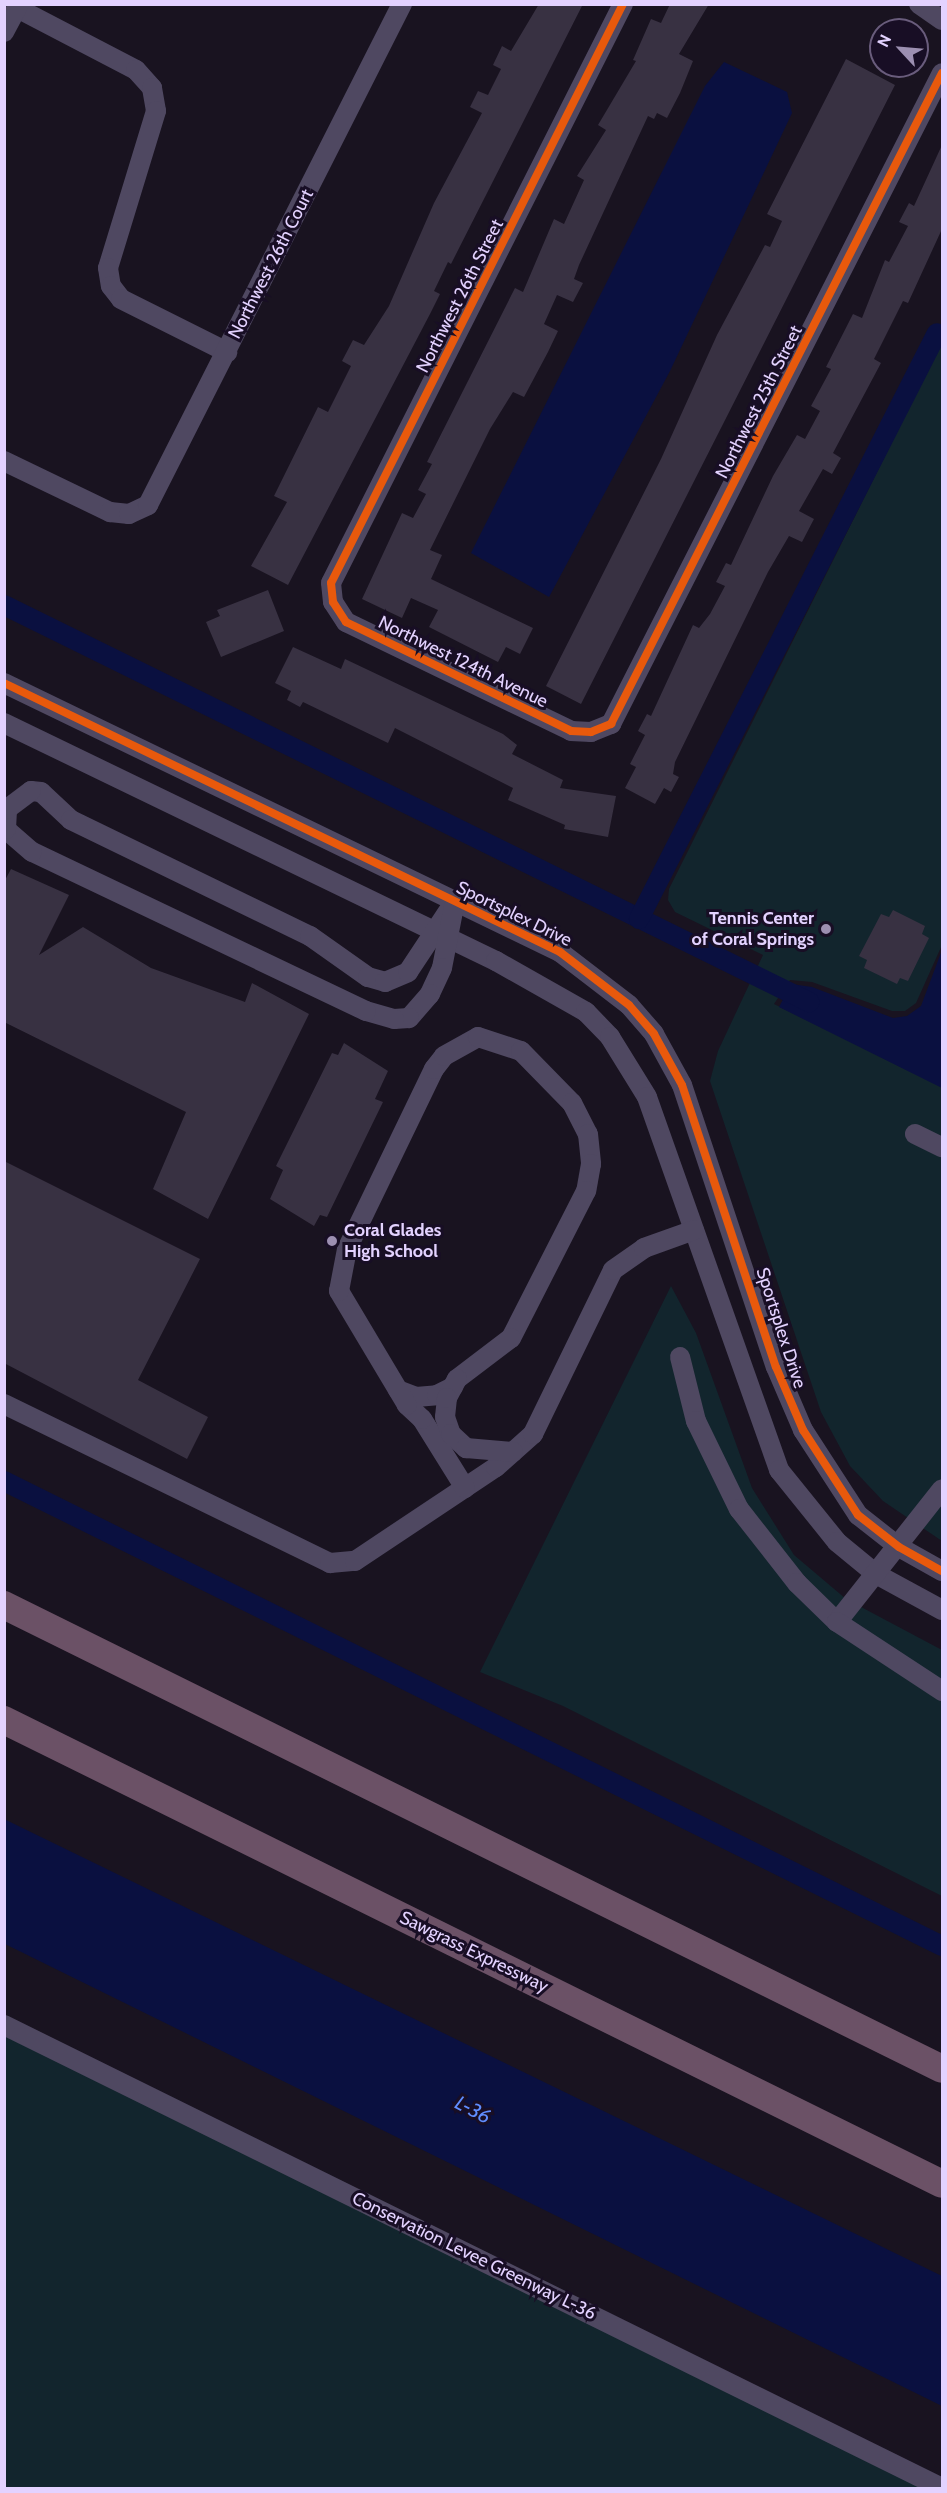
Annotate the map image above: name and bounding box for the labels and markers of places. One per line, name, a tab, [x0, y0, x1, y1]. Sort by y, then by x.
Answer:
place label: Tennis Center of Coral Springs	[692, 908, 814, 950]
marker: Tennis Center of Coral Springs	[819, 922, 833, 936]
place label: Coral Glades High School	[344, 1220, 441, 1262]
marker: Coral Glades High School	[325, 1234, 339, 1248]

